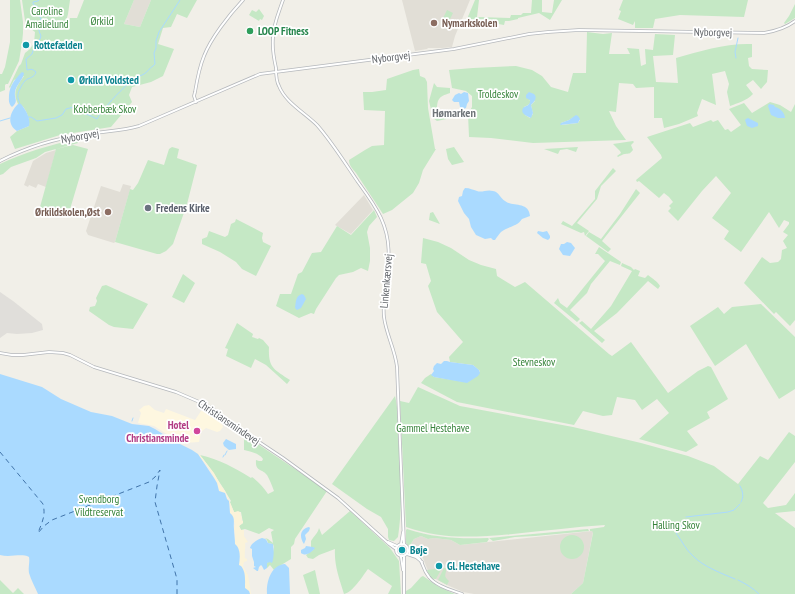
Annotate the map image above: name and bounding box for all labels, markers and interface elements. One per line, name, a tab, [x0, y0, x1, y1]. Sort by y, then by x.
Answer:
park label: Caroline Amalielund	[25, 4, 69, 31]
park label: Ørkild	[90, 14, 114, 28]
place label: Nymarkskolen	[442, 16, 497, 30]
marker: Nymarkskolen	[429, 18, 439, 28]
place label: LOOP Fitness	[258, 24, 309, 38]
street label: Nyborgvej	[694, 25, 732, 39]
marker: LOOP Fitness	[245, 26, 255, 36]
place label: Rottefælden	[34, 38, 82, 52]
marker: Rottefælden	[21, 40, 31, 50]
street label: Nyborgvej	[371, 48, 411, 66]
place label: Ørkild Voldsted	[79, 73, 139, 87]
marker: Ørkild Voldsted	[66, 75, 76, 85]
park label: Troldeskov	[478, 87, 519, 101]
park label: Kobberbæk Skov	[74, 102, 137, 116]
district label: Hømarken	[432, 105, 476, 120]
street label: Nyborgvej	[60, 126, 100, 146]
place label: Fredens Kirke	[156, 201, 210, 215]
marker: Fredens Kirke	[143, 203, 153, 213]
place label: Ørkildskolen,Øst	[35, 205, 101, 219]
marker: Ørkildskolen,Øst	[103, 207, 113, 217]
street label: Linkenkærsvej	[377, 253, 395, 309]
park label: Stevneskov	[513, 355, 556, 369]
street label: Christiansmindevej	[195, 396, 263, 448]
place label: Hotel Christiansminde	[126, 418, 189, 445]
park label: Gammel Hestehave	[396, 421, 470, 435]
marker: Hotel Christiansminde	[192, 426, 202, 436]
park label: Svendborg Vildtreservat	[74, 492, 123, 519]
park label: Halling Skov	[652, 518, 700, 532]
place label: Bøje	[410, 543, 428, 557]
marker: Bøje	[397, 545, 407, 555]
place label: Gl. Hestehave	[447, 559, 500, 573]
marker: Gl. Hestehave	[434, 561, 444, 571]

